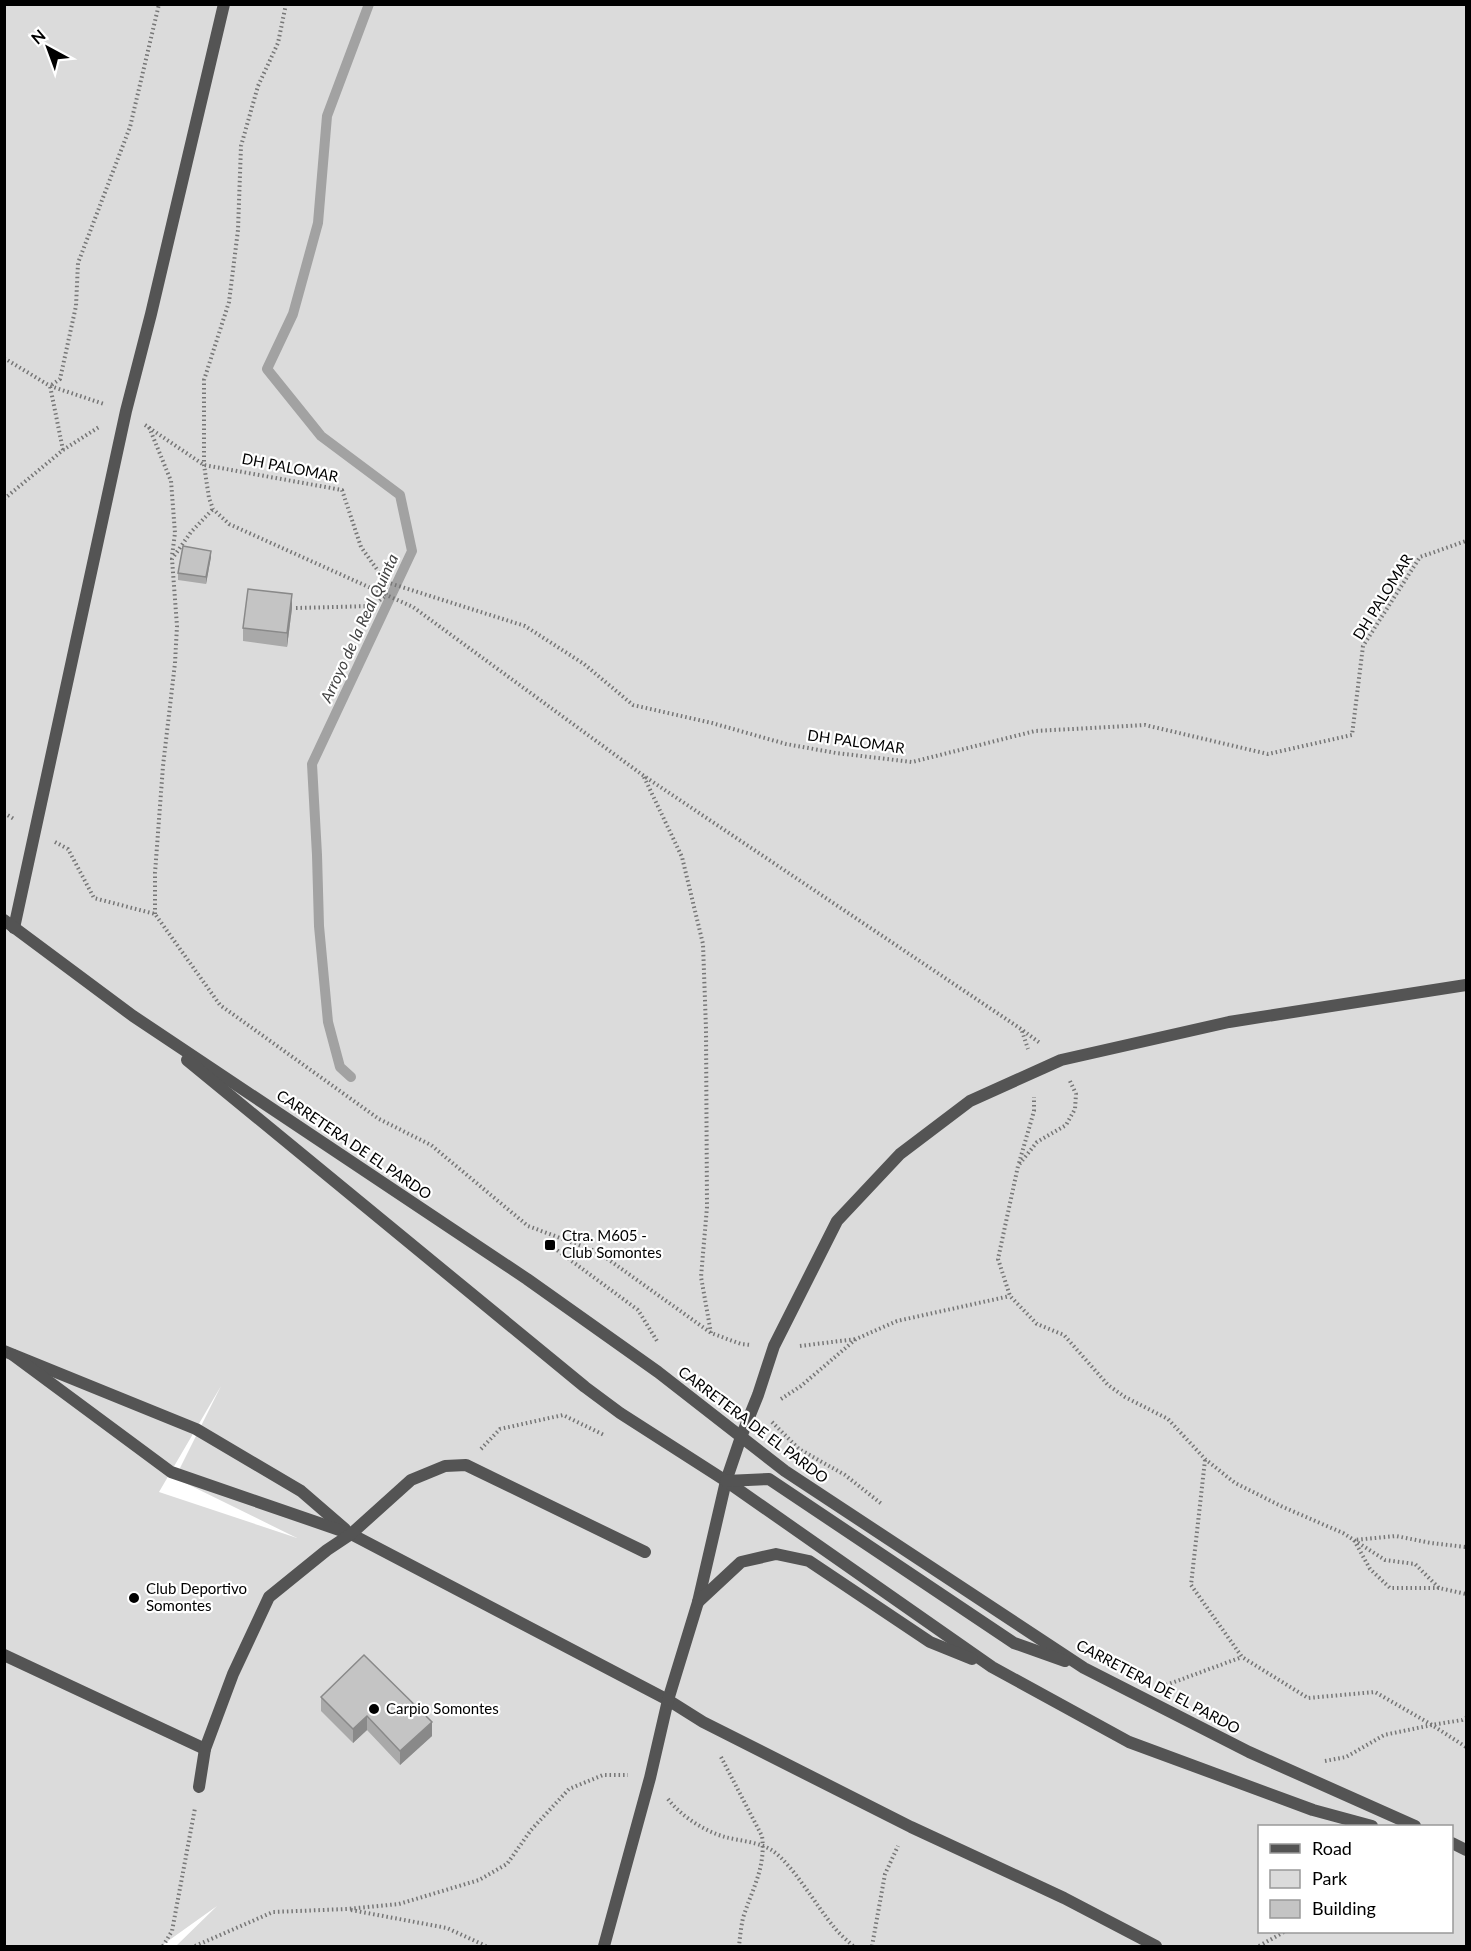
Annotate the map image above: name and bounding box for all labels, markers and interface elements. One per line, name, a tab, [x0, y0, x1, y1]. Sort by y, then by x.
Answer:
north arrow	[18, 18, 78, 78]
text: N	[27, 25, 49, 48]
street label: DH PALOMAR	[240, 449, 340, 485]
water label: Arroyo de la Real Quinta	[315, 550, 401, 706]
street label: DH PALOMAR	[1349, 550, 1416, 643]
street label: DH PALOMAR	[806, 725, 906, 757]
street label: CARRETERA DE EL PARDO	[274, 1086, 435, 1203]
place label: Ctra. M605 - Club Somontes	[562, 1226, 662, 1261]
marker: Ctra. M605 - Club Somontes	[543, 1238, 557, 1252]
street label: CARRETERA DE EL PARDO	[675, 1362, 832, 1486]
place label: Club Deportivo Somontes	[146, 1579, 247, 1614]
marker: Club Deportivo Somontes	[127, 1591, 141, 1605]
street label: CARRETERA DE EL PARDO	[1073, 1635, 1243, 1737]
place label: Carpio Somontes	[386, 1699, 499, 1717]
marker: Carpio Somontes	[367, 1702, 381, 1716]
legend	[1258, 1825, 1453, 1933]
text: Road	[1312, 1837, 1352, 1859]
text: Park	[1312, 1867, 1348, 1889]
text: Building	[1312, 1897, 1376, 1919]

